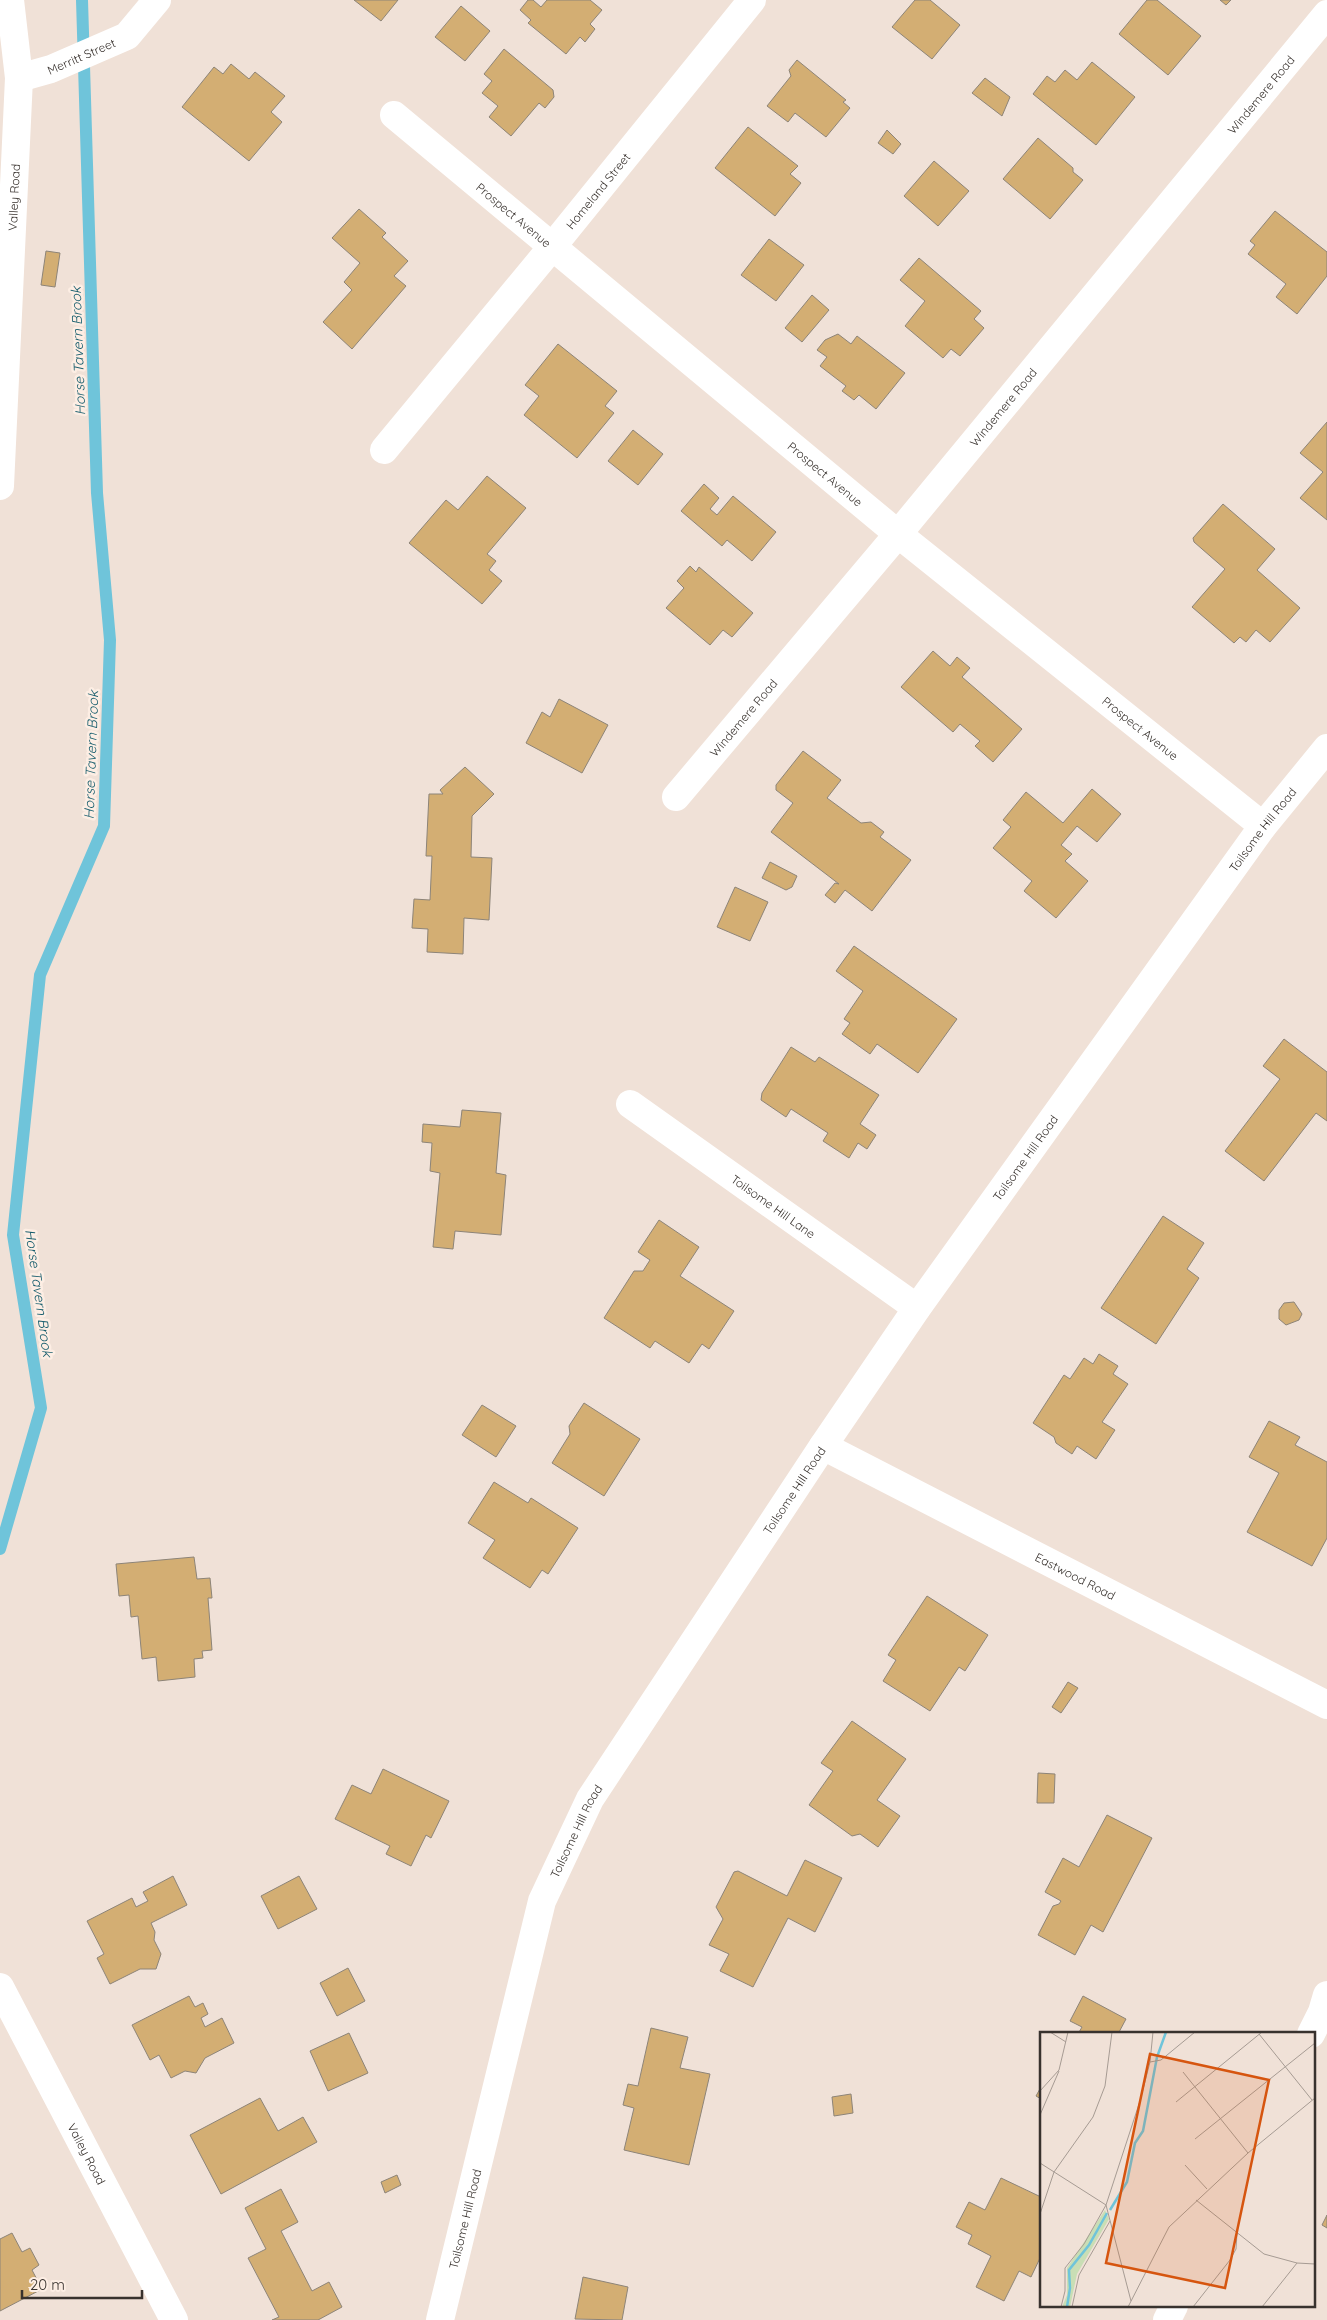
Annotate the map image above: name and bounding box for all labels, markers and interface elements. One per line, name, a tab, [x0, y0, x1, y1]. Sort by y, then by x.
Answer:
street label: Merritt Street	[45, 35, 117, 77]
street label: Windemere Road	[1224, 52, 1297, 137]
street label: Homeland Street	[562, 149, 633, 232]
street label: Valley Road	[4, 163, 22, 231]
street label: Prospect Avenue	[473, 179, 555, 250]
water label: Horse Tavern Brook	[67, 285, 89, 416]
street label: Windemere Road	[966, 365, 1040, 449]
street label: Prospect Avenue	[785, 438, 866, 509]
street label: Windemere Road	[706, 676, 780, 759]
water label: Horse Tavern Brook	[80, 689, 102, 820]
street label: Prospect Avenue	[1099, 693, 1182, 763]
street label: Toilsome Hill Road	[1225, 784, 1299, 874]
street label: Toilsome Hill Road	[989, 1112, 1061, 1203]
street label: Toilsome Hill Lane	[728, 1171, 819, 1241]
water label: Horse Tavern Brook	[21, 1228, 57, 1359]
street label: Toilsome Hill Road	[759, 1443, 828, 1537]
street label: Eastwood Road	[1033, 1549, 1118, 1603]
street label: Toilsome Hill Road	[547, 1781, 605, 1880]
inset map	[1040, 2032, 1314, 2308]
street label: Valley Road	[65, 2120, 109, 2187]
street label: Toilsome Hill Road	[445, 2168, 484, 2270]
scale bar	[22, 2268, 142, 2300]
text: 20 m	[30, 2275, 65, 2294]

